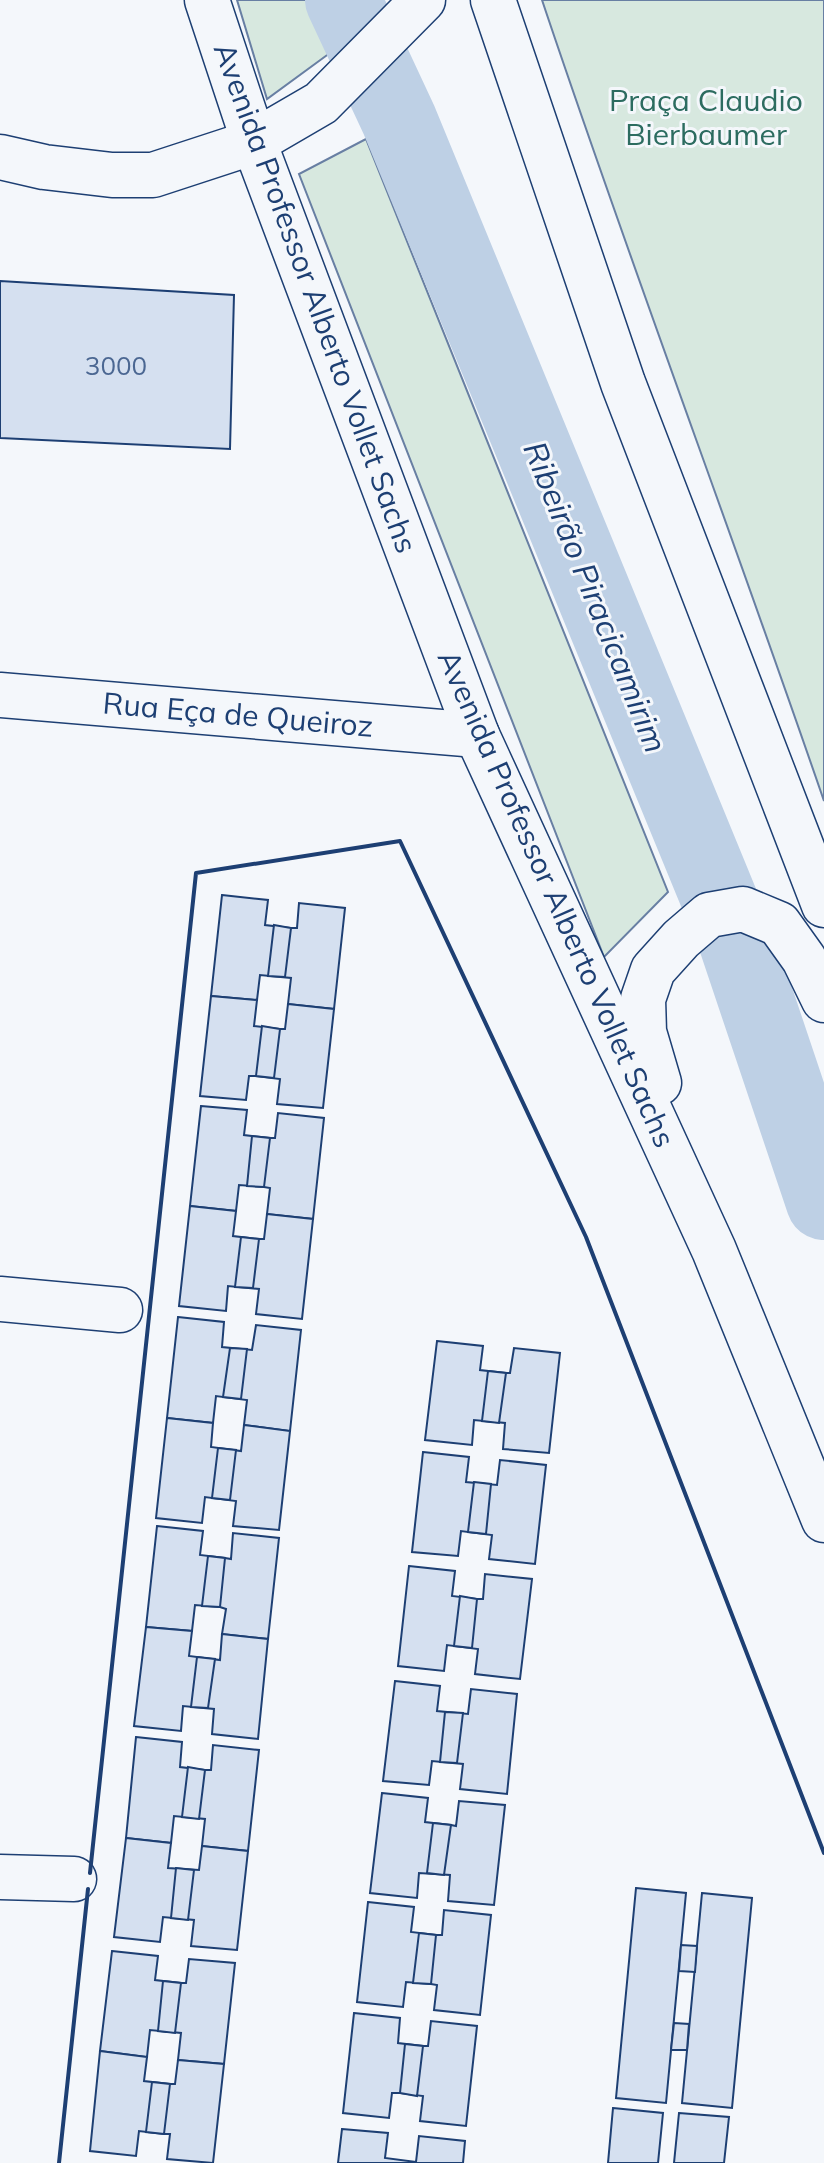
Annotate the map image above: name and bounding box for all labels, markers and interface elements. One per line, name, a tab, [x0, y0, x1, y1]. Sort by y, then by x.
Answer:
street label: Avenida Professor Alberto Vollet Sachs	[206, 37, 426, 558]
park label: Praça Claudio Bierbaumer	[609, 81, 803, 153]
house number: 3000	[85, 349, 147, 382]
water label: Ribeirão Piracicamirim	[515, 435, 677, 758]
street label: Avenida Professor Alberto Vollet Sachs	[430, 644, 684, 1153]
street label: Rua Eça de Queiroz	[101, 683, 375, 745]

